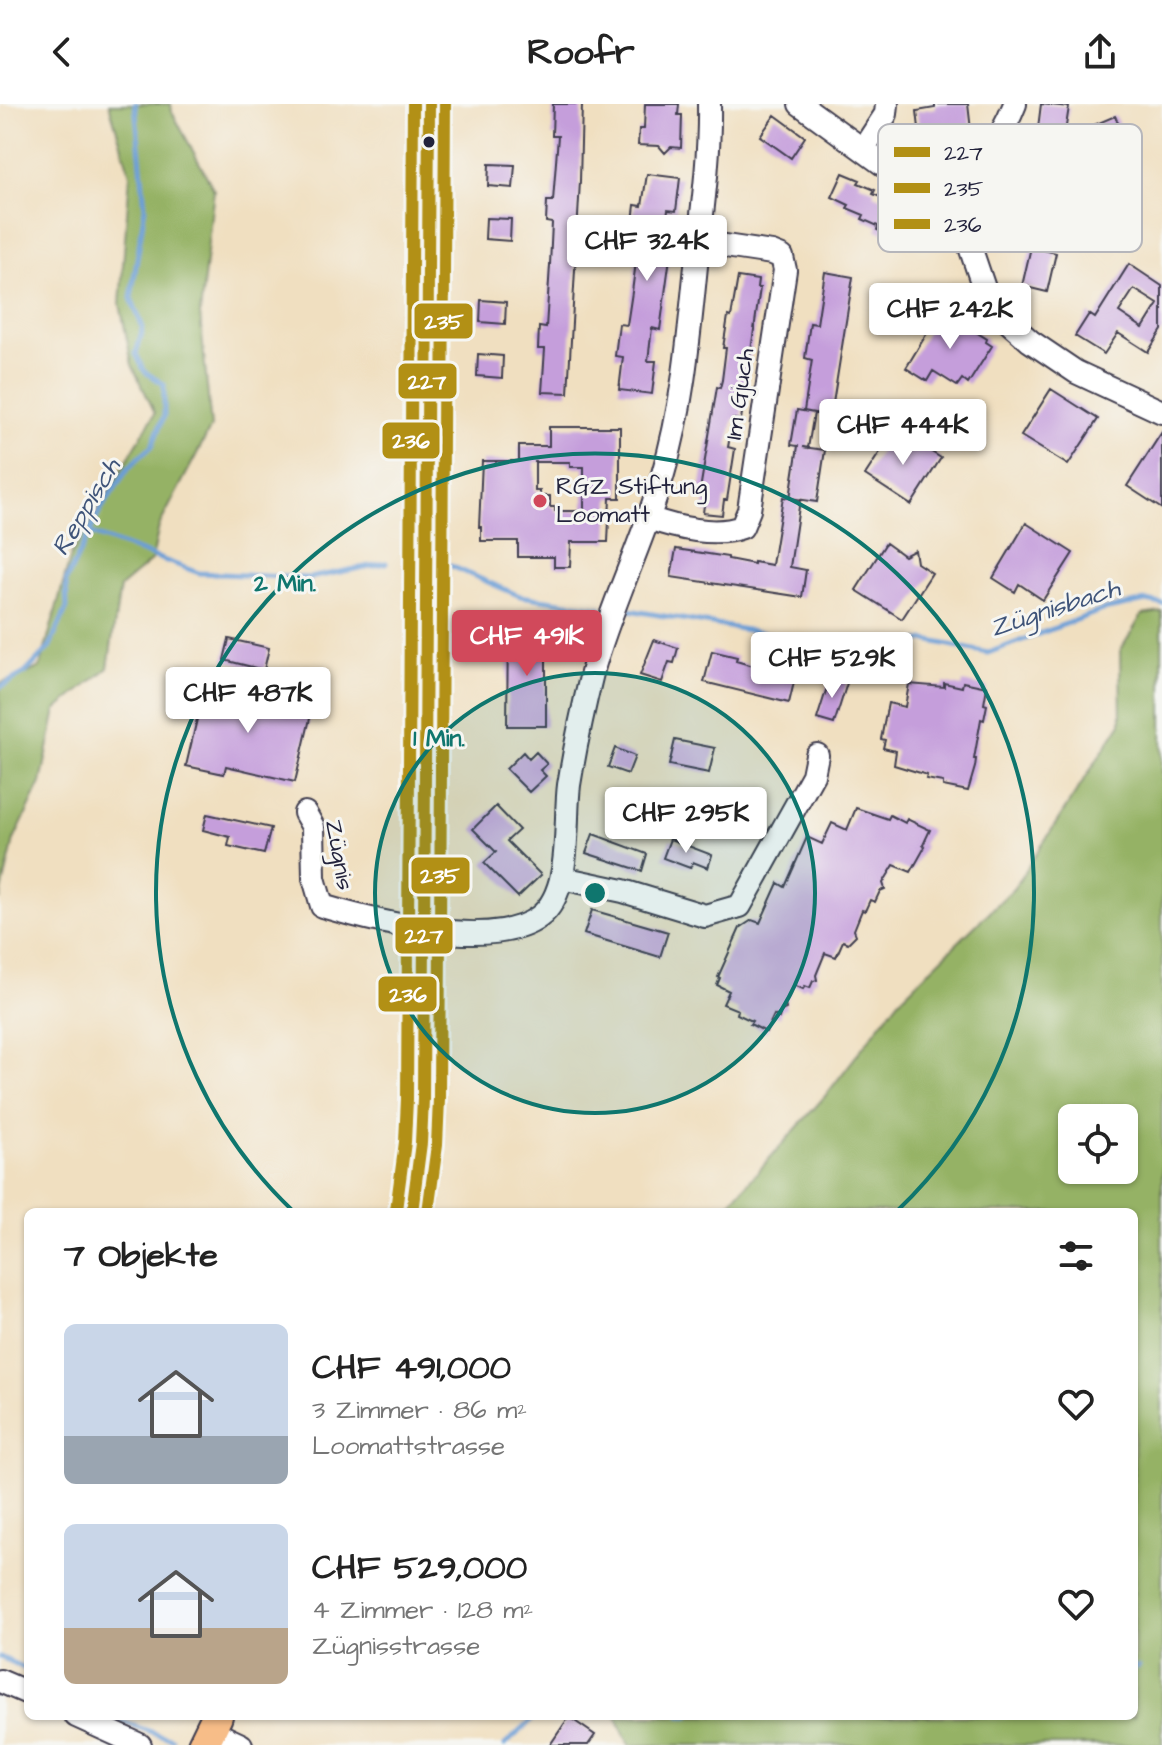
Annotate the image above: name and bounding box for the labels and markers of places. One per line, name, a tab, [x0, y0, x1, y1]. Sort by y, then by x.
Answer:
unlabelled marker	[421, 134, 437, 150]
pin: CHF 324K	[564, 215, 730, 283]
pin: CHF 242K	[867, 283, 1033, 351]
pin: CHF 444K	[820, 399, 986, 467]
place label: RGZ Stiftung Loomatt	[556, 470, 707, 532]
marker: RGZ Stiftung Loomatt	[531, 492, 549, 510]
pin: CHF 491K	[444, 610, 610, 678]
pin: CHF 529K	[749, 632, 915, 700]
pin: CHF 487K	[165, 667, 331, 735]
pin: CHF 295K	[603, 787, 769, 855]
centre of rings	[581, 879, 609, 907]

